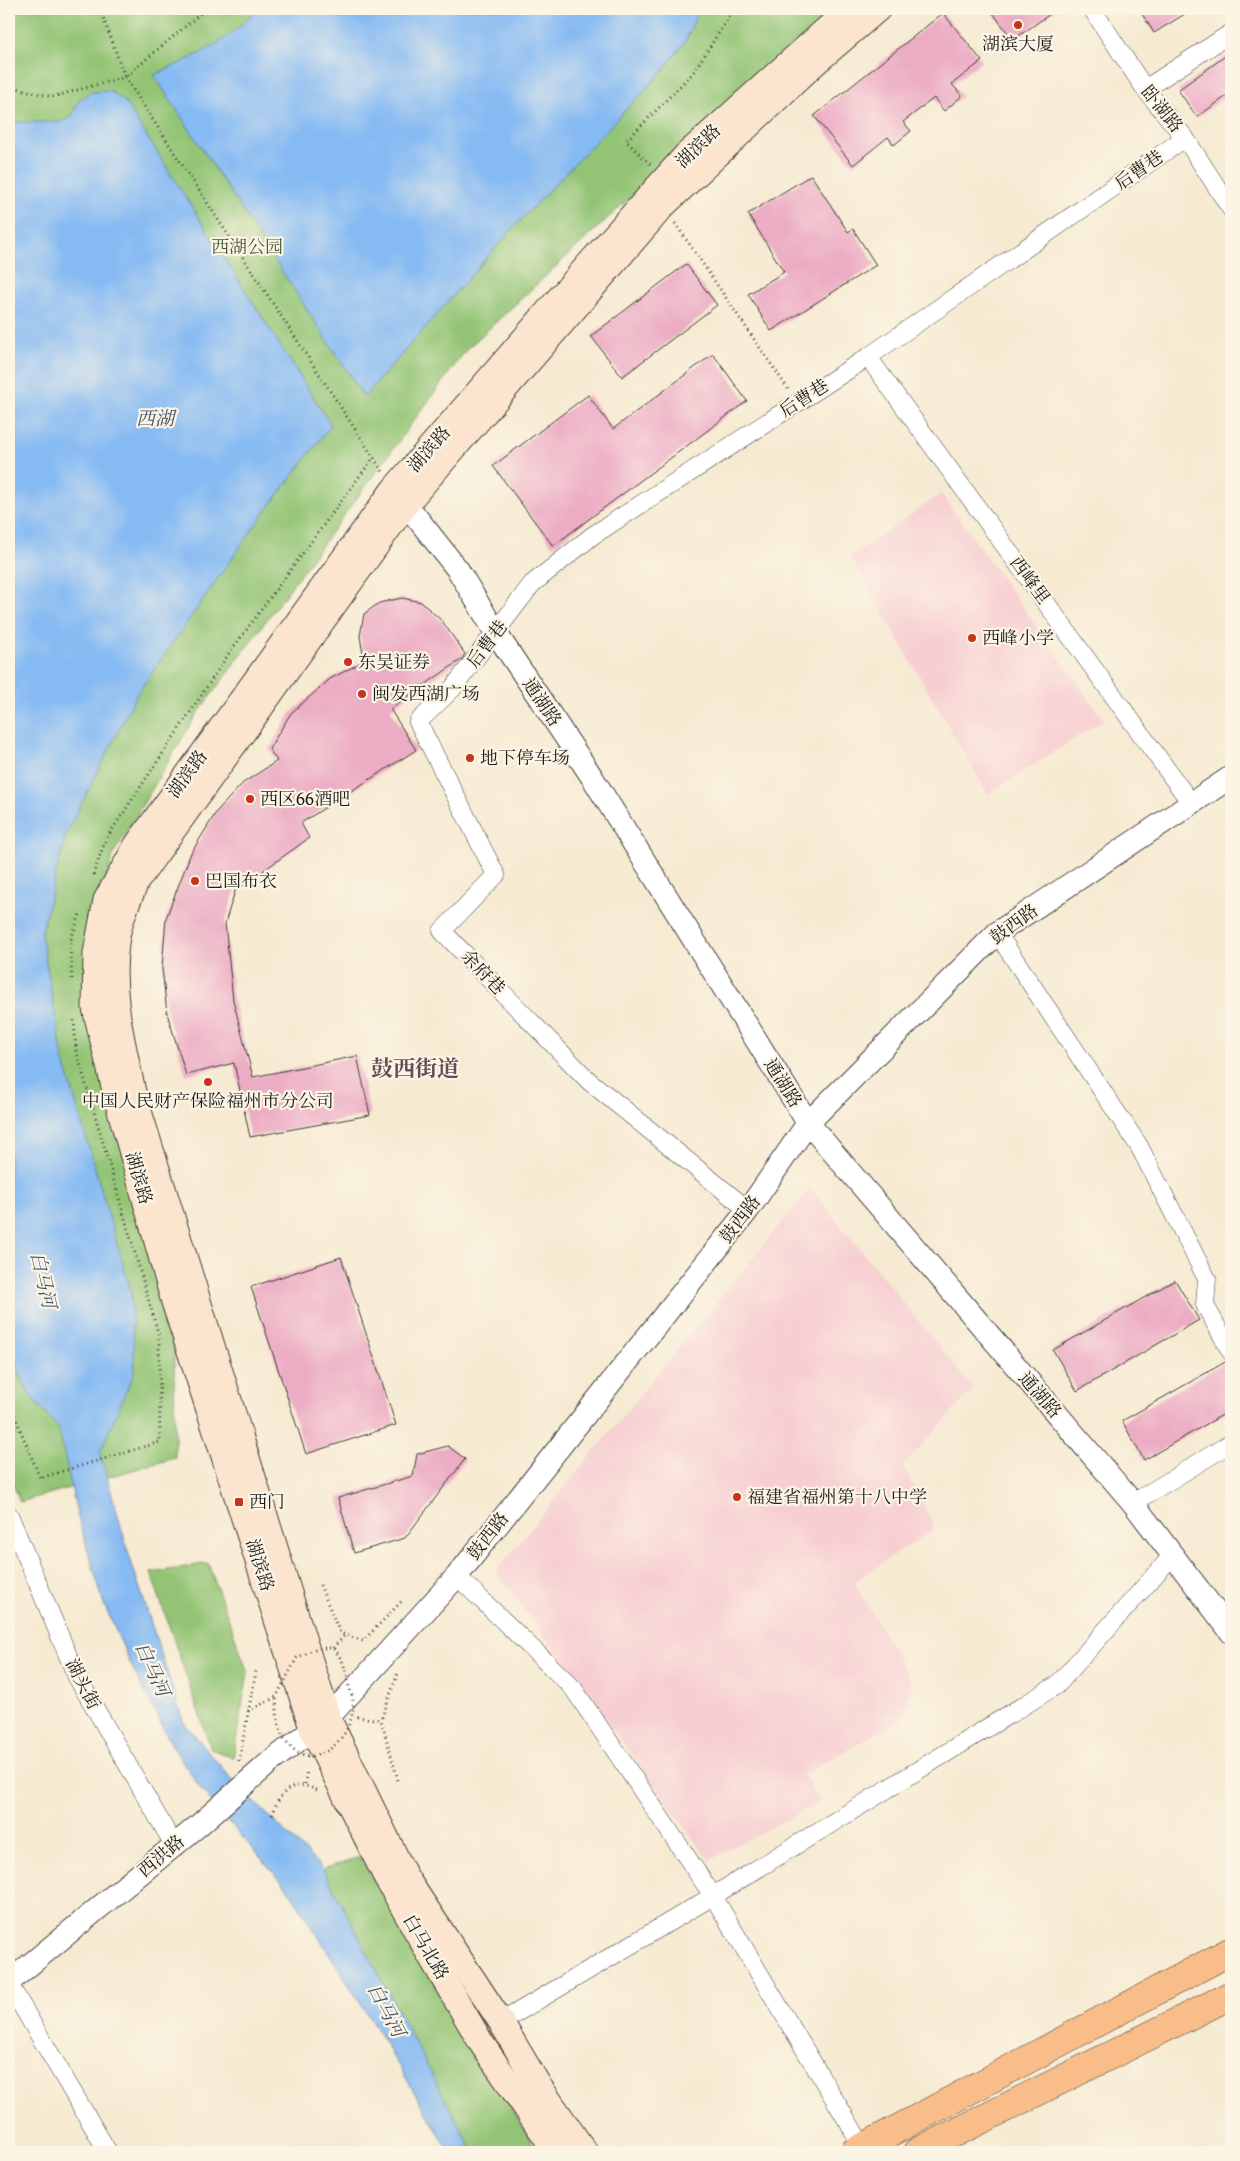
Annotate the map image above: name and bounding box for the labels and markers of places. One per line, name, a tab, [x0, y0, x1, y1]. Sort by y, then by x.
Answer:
marker: 湖滨大厦	[1012, 19, 1024, 31]
place label: 湖滨大厦	[982, 33, 1054, 58]
place label: 西峰小学	[982, 627, 1054, 652]
marker: 西峰小学	[966, 632, 978, 644]
place label: 东吴证券	[358, 651, 430, 676]
marker: 东吴证券	[342, 656, 354, 668]
place label: 闽发西湖广场	[372, 683, 480, 708]
marker: 闽发西湖广场	[356, 688, 368, 700]
place label: 地下停车场	[480, 747, 570, 772]
marker: 地下停车场	[464, 752, 476, 764]
place label: 西区66酒吧	[260, 788, 350, 813]
marker: 西区66酒吧	[244, 793, 256, 805]
place label: 巴国布衣	[205, 870, 277, 895]
marker: 巴国布衣	[189, 875, 201, 887]
marker: 中国人民财产保险福州市分公司	[202, 1076, 214, 1088]
place label: 中国人民财产保险福州市分公司	[82, 1090, 334, 1115]
place label: 福建省福州第十八中学	[747, 1486, 927, 1511]
place label: 西门	[249, 1491, 285, 1516]
marker: 福建省福州第十八中学	[731, 1491, 743, 1503]
marker: 西门	[233, 1496, 245, 1508]

